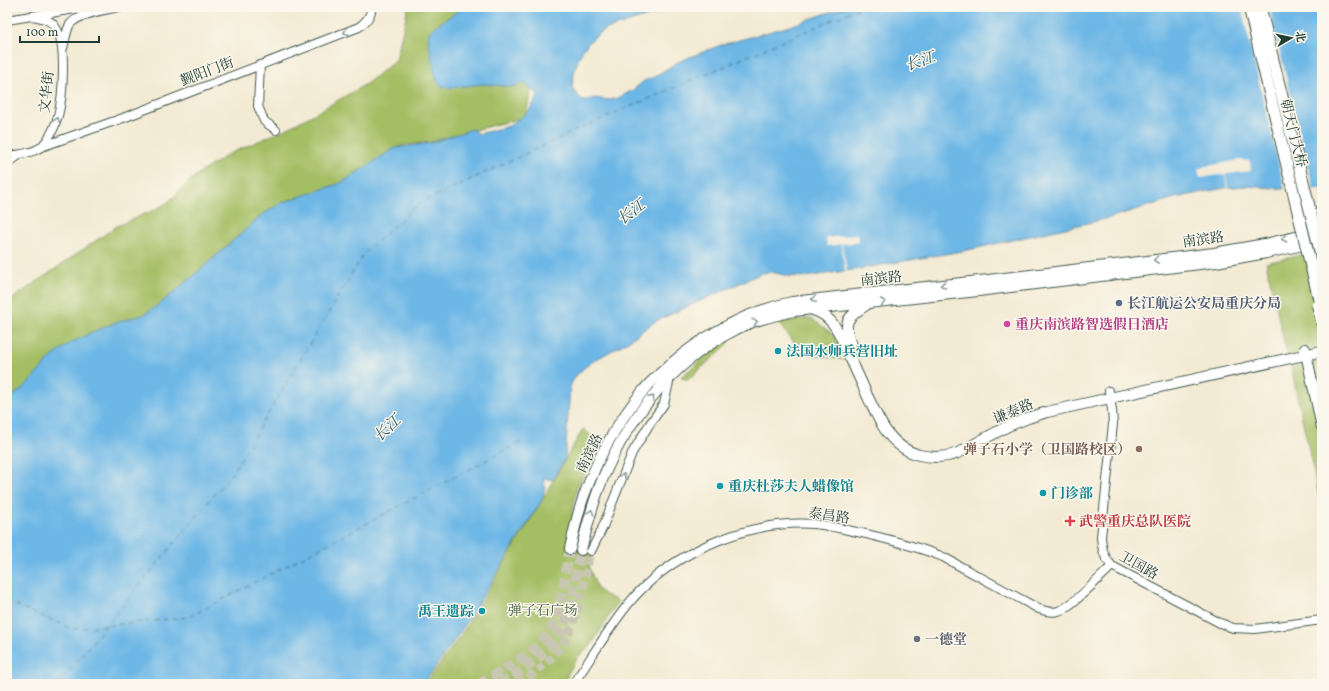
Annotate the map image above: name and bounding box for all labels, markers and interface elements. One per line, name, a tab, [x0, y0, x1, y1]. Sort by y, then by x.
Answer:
scale bar	[20, 18, 99, 44]
north arrow	[1271, 18, 1311, 58]
text: 100 m	[26, 25, 59, 41]
one-way arrow	[342, 27, 349, 35]
text: 北	[1291, 30, 1308, 43]
water label: 长江	[903, 47, 940, 77]
street label: 觐阳门街	[178, 53, 237, 91]
street label: 文华街	[36, 70, 59, 114]
street label: 朝天门大桥	[1275, 97, 1310, 170]
one-way arrow	[52, 117, 60, 124]
water label: 长江	[614, 195, 652, 231]
street label: 南滨路	[1181, 228, 1225, 253]
one-way arrow	[1281, 235, 1287, 243]
one-way arrow	[1153, 255, 1159, 264]
street label: 南滨路	[859, 268, 903, 291]
one-way arrow	[940, 280, 946, 289]
one-way arrow	[811, 295, 817, 304]
place label: 长江航运公安局重庆分局	[1127, 295, 1281, 314]
one-way arrow	[880, 298, 886, 307]
marker: 长江航运公安局重庆分局	[1114, 298, 1124, 308]
place label: 重庆南滨路智选假日酒店	[1015, 316, 1169, 335]
one-way arrow	[751, 318, 758, 326]
marker: 重庆南滨路智选假日酒店	[1002, 319, 1012, 329]
place label: 法国水师兵营旧址	[786, 343, 898, 362]
marker: 法国水师兵营旧址	[773, 346, 783, 356]
street label: 谦泰路	[991, 395, 1037, 429]
one-way arrow	[647, 396, 654, 403]
water label: 长江	[370, 410, 408, 447]
street label: 南滨路	[573, 431, 608, 477]
place label: 弹子石小学（卫国路校区）	[963, 441, 1131, 460]
marker: 弹子石小学（卫国路校区）	[1134, 444, 1144, 454]
one-way arrow	[618, 473, 626, 480]
place label: 重庆杜莎夫人蜡像馆	[728, 478, 854, 497]
marker: 重庆杜莎夫人蜡像馆	[715, 481, 725, 491]
place label: 门诊部	[1051, 485, 1093, 504]
marker: 门诊部	[1038, 488, 1048, 498]
street label: 泰昌路	[807, 504, 851, 529]
one-way arrow	[586, 508, 595, 515]
place label: 武警重庆总队医院	[1079, 513, 1191, 532]
marker: 武警重庆总队医院	[1064, 515, 1076, 527]
street label: 卫国路	[1115, 548, 1161, 585]
park label: 弹子石广场	[508, 602, 578, 621]
place label: 禹王遗踪	[418, 603, 474, 622]
marker: 禹王遗踪	[477, 606, 487, 616]
place label: 一德堂	[925, 631, 967, 650]
marker: 一德堂	[912, 634, 922, 644]

